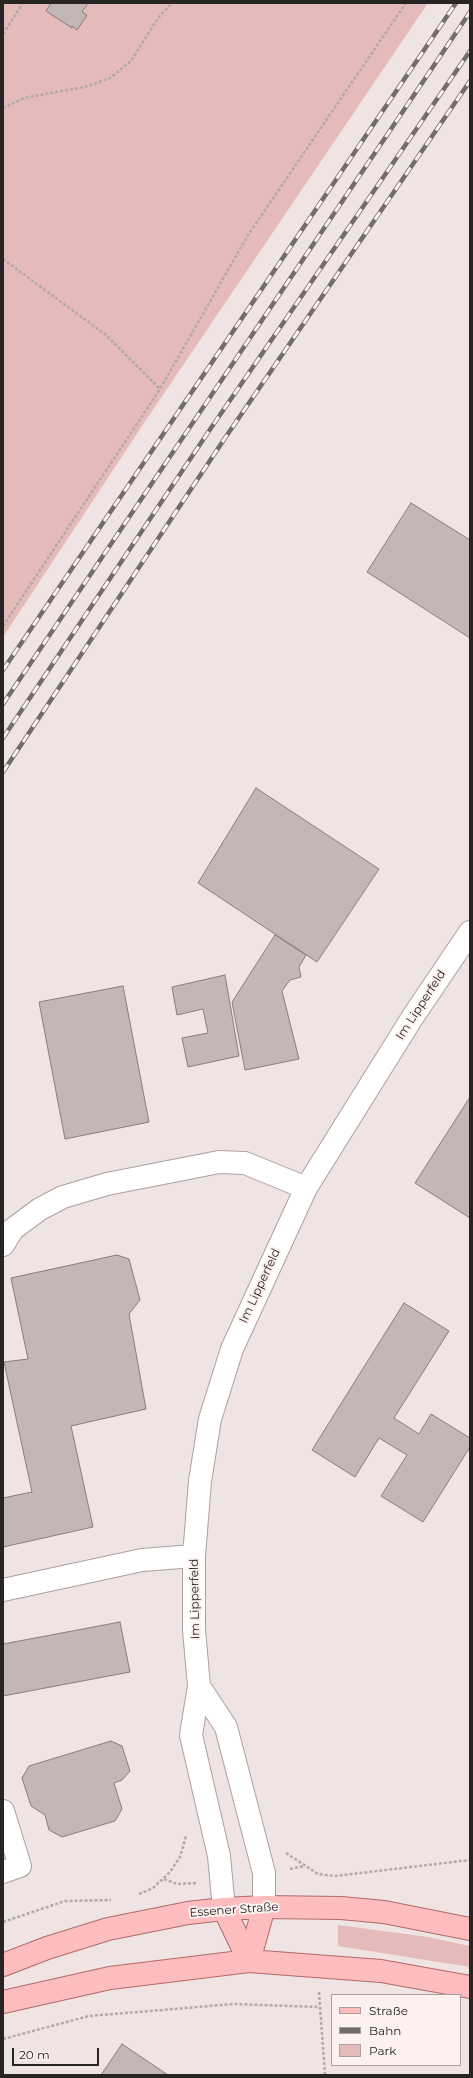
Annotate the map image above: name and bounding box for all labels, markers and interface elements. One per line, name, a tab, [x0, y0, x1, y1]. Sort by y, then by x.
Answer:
street label: Im Lipperfeld	[393, 967, 449, 1043]
street label: Im Lipperfeld	[236, 1246, 284, 1326]
street label: Im Lipperfeld	[187, 1559, 203, 1639]
street label: Essener Straße	[189, 1900, 279, 1920]
legend	[331, 1994, 461, 2066]
text: Straße	[369, 2003, 408, 2018]
text: Bahn	[369, 2023, 401, 2038]
scale bar	[14, 2040, 101, 2066]
text: Park	[369, 2043, 396, 2058]
text: 20 m	[19, 2047, 50, 2062]

